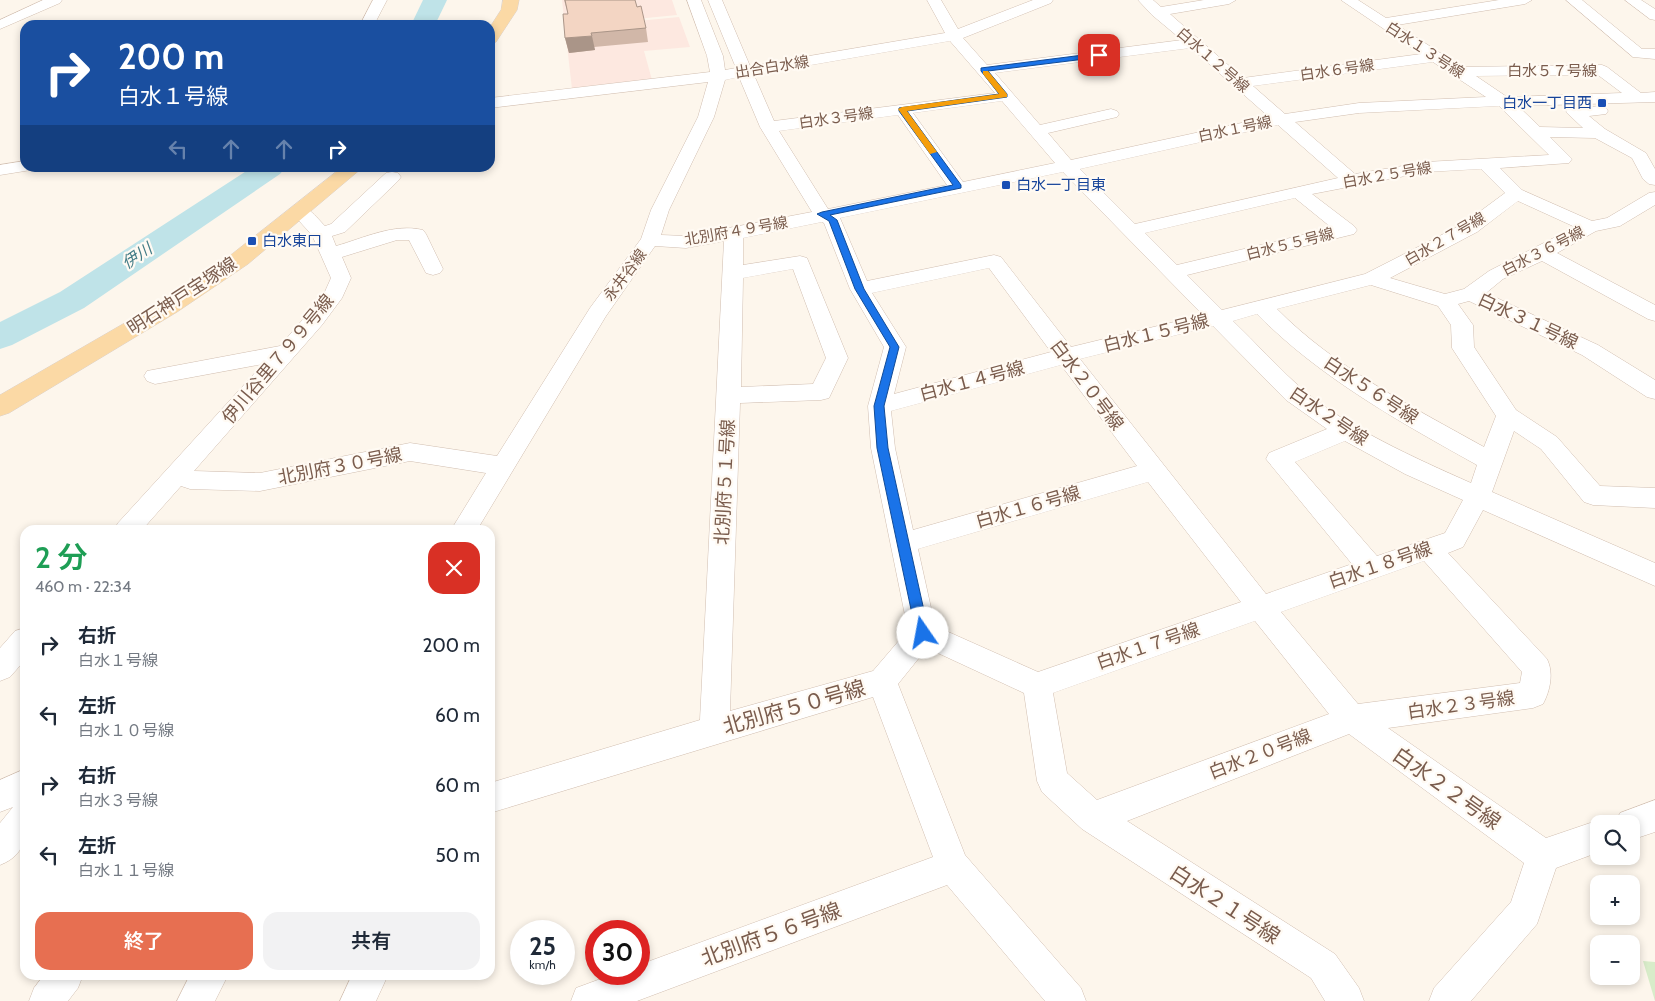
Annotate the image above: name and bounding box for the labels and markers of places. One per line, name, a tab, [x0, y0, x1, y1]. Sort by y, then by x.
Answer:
pin	[1078, 34, 1120, 76]
place label: 白水一丁目西	[1502, 94, 1592, 112]
marker: 白水一丁目西	[1596, 97, 1608, 109]
place label: 白水一丁目東	[1016, 176, 1106, 194]
marker: 白水一丁目東	[1000, 179, 1012, 191]
place label: 白水東口	[262, 232, 322, 250]
marker: 白水東口	[246, 235, 258, 247]

